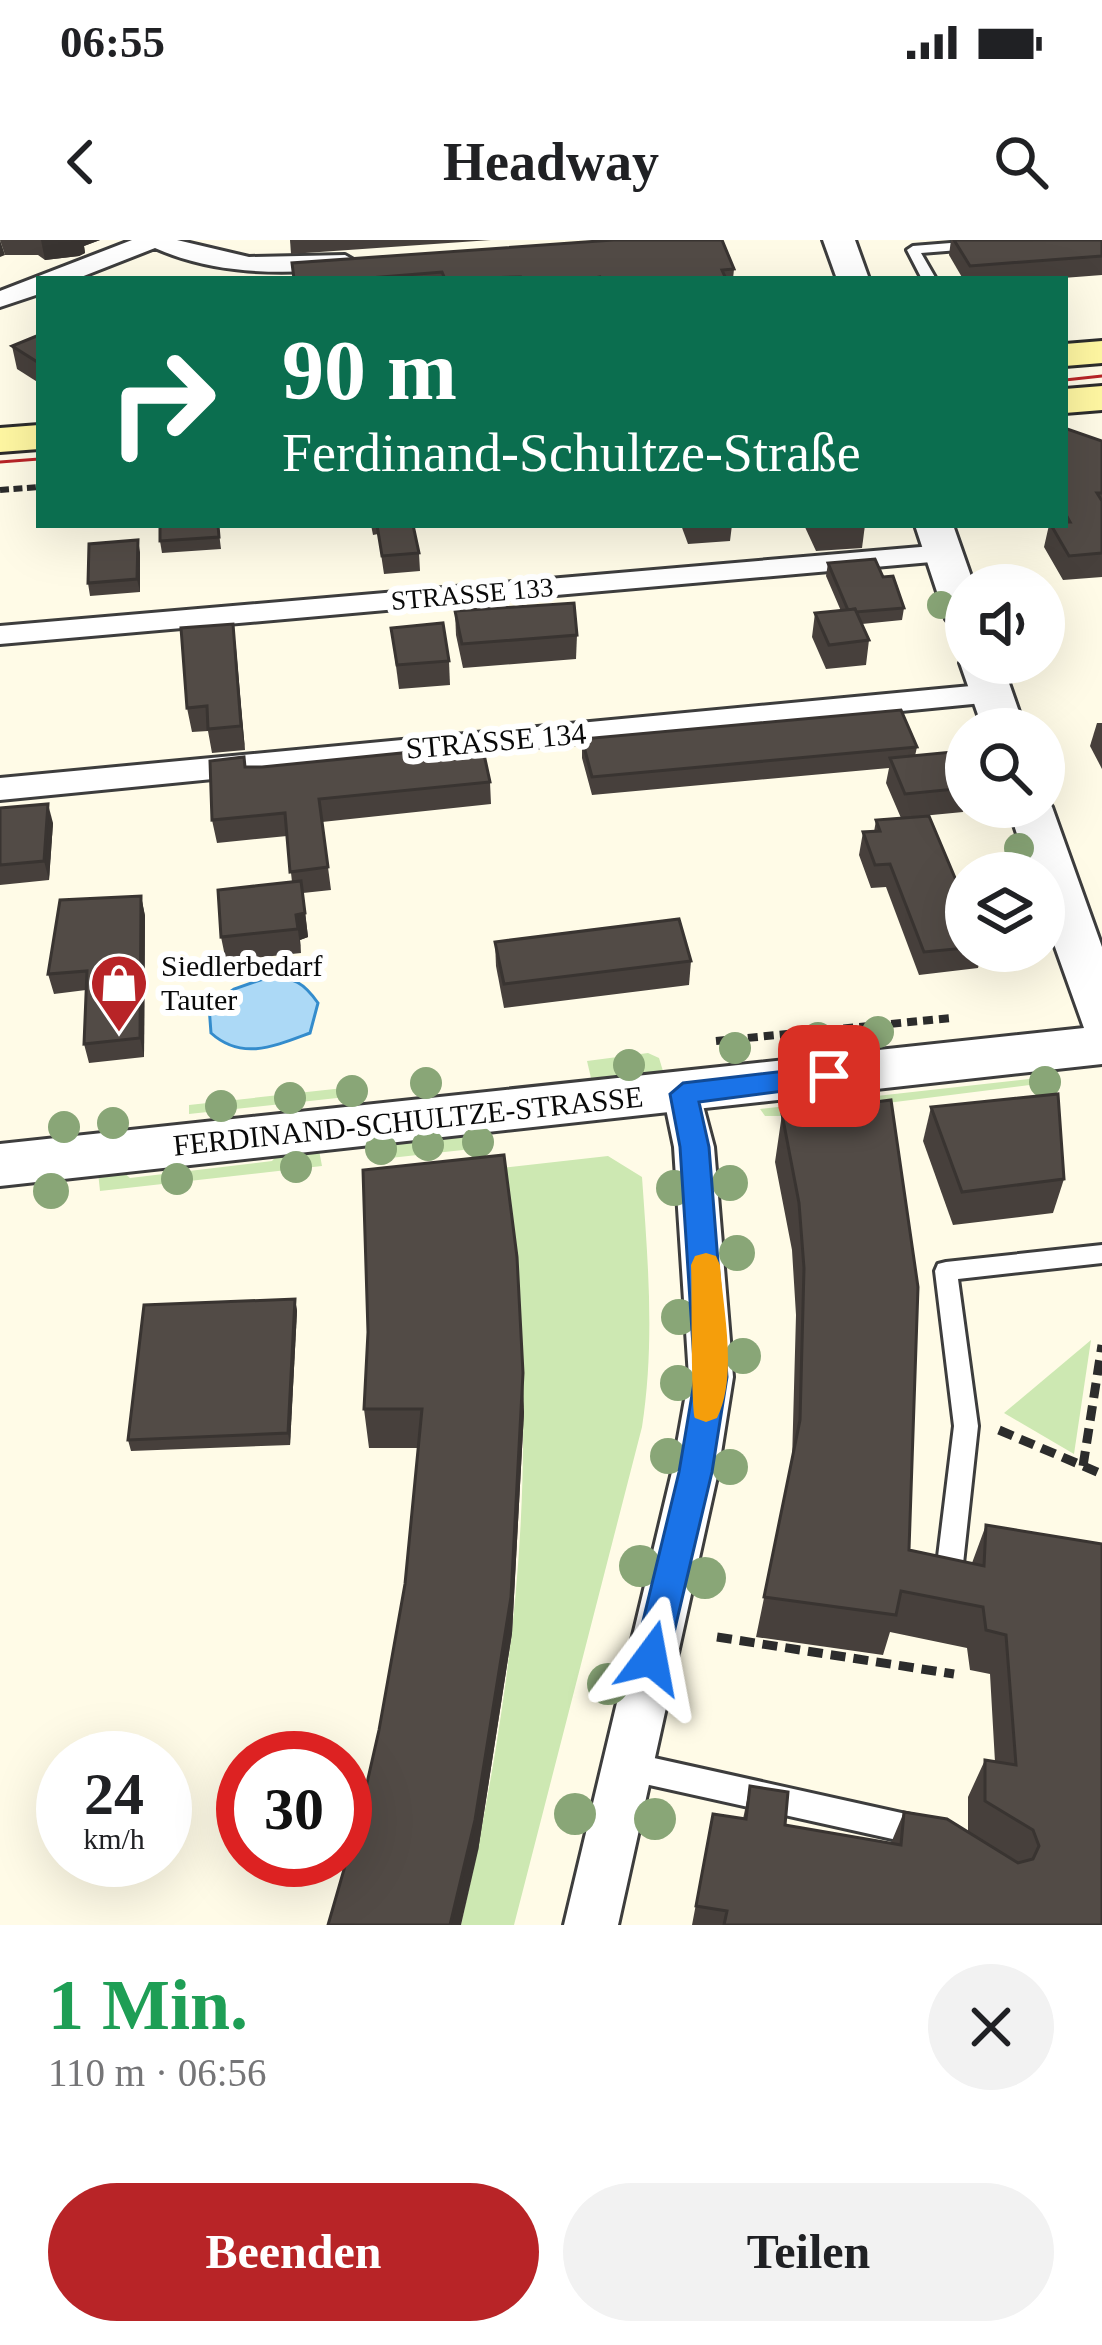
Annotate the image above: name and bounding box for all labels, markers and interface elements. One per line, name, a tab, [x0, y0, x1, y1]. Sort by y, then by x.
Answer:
text: 06:55	[60, 17, 165, 67]
icon: back	[48, 129, 114, 195]
icon: search	[988, 129, 1054, 195]
text: Headway	[443, 132, 659, 192]
icon: right	[84, 324, 240, 480]
text: 90 m	[282, 324, 457, 417]
text: Ferdinand-Schultze-Straße	[282, 423, 861, 483]
map controls	[945, 564, 1065, 972]
button: sound	[945, 564, 1065, 684]
street label: STRASSE 133	[390, 572, 554, 616]
button: search	[945, 708, 1065, 828]
street label: STRASSE 134	[404, 716, 587, 765]
button: layers	[945, 852, 1065, 972]
place label: Siedlerbedarf Tauter	[161, 949, 323, 1016]
shop icon: Siedlerbedarf Tauter	[88, 952, 150, 1034]
pin	[778, 1025, 880, 1127]
icon: arrive	[796, 1043, 862, 1109]
street label: FERDINAND-SCHULTZE-STRASSE	[171, 1079, 645, 1162]
position arrow	[588, 1595, 714, 1721]
speed limit sign: 30	[216, 1731, 372, 1887]
text: 24	[84, 1761, 144, 1827]
text: km/h	[83, 1822, 145, 1855]
button: close	[928, 1964, 1054, 2090]
text: 1 Min.	[48, 1965, 248, 2045]
text: 110 m · 06:56	[48, 2051, 266, 2094]
button: Beenden	[48, 2183, 539, 2321]
button: Teilen	[563, 2183, 1054, 2321]

